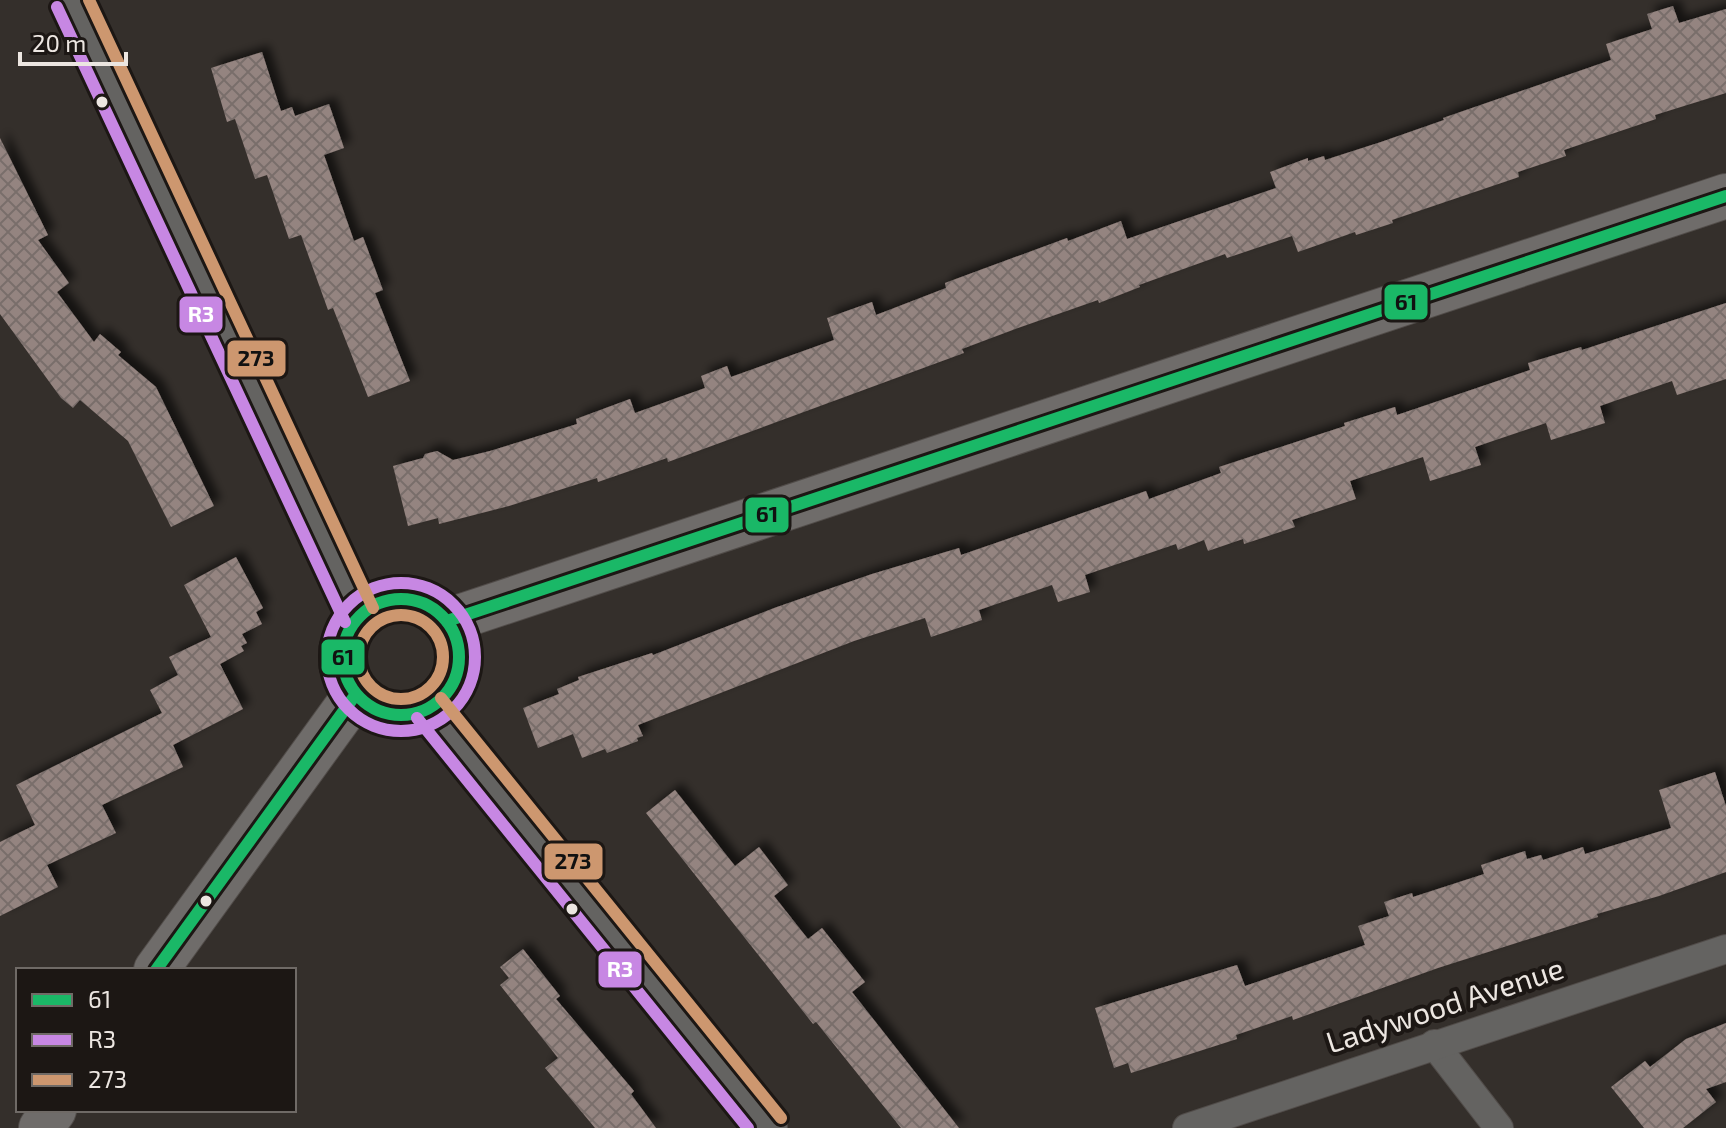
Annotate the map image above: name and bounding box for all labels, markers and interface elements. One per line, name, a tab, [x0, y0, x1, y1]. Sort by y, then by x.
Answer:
scale bar	[20, 16, 126, 66]
text: 20 m	[32, 28, 86, 57]
unlabelled marker	[94, 94, 110, 110]
line badge: 61	[1383, 283, 1429, 321]
text: 61	[1395, 288, 1417, 314]
line badge: R3	[178, 295, 224, 334]
text: R3	[188, 300, 214, 326]
line badge: 273	[226, 339, 287, 378]
text: 273	[238, 344, 274, 370]
line badge: 61	[744, 496, 790, 534]
text: 61	[756, 500, 778, 526]
line badge: 61	[320, 638, 366, 676]
text: 61	[332, 643, 354, 669]
line badge: 273	[543, 842, 604, 881]
text: 273	[555, 847, 591, 873]
unlabelled marker	[198, 893, 214, 909]
unlabelled marker	[564, 901, 580, 917]
street label: Ladywood Avenue	[1321, 949, 1568, 1059]
line badge: R3	[597, 950, 643, 989]
text: R3	[607, 955, 633, 981]
legend	[16, 968, 296, 1112]
text: 61	[88, 984, 111, 1013]
text: R3	[88, 1024, 116, 1053]
text: 273	[88, 1064, 127, 1093]

